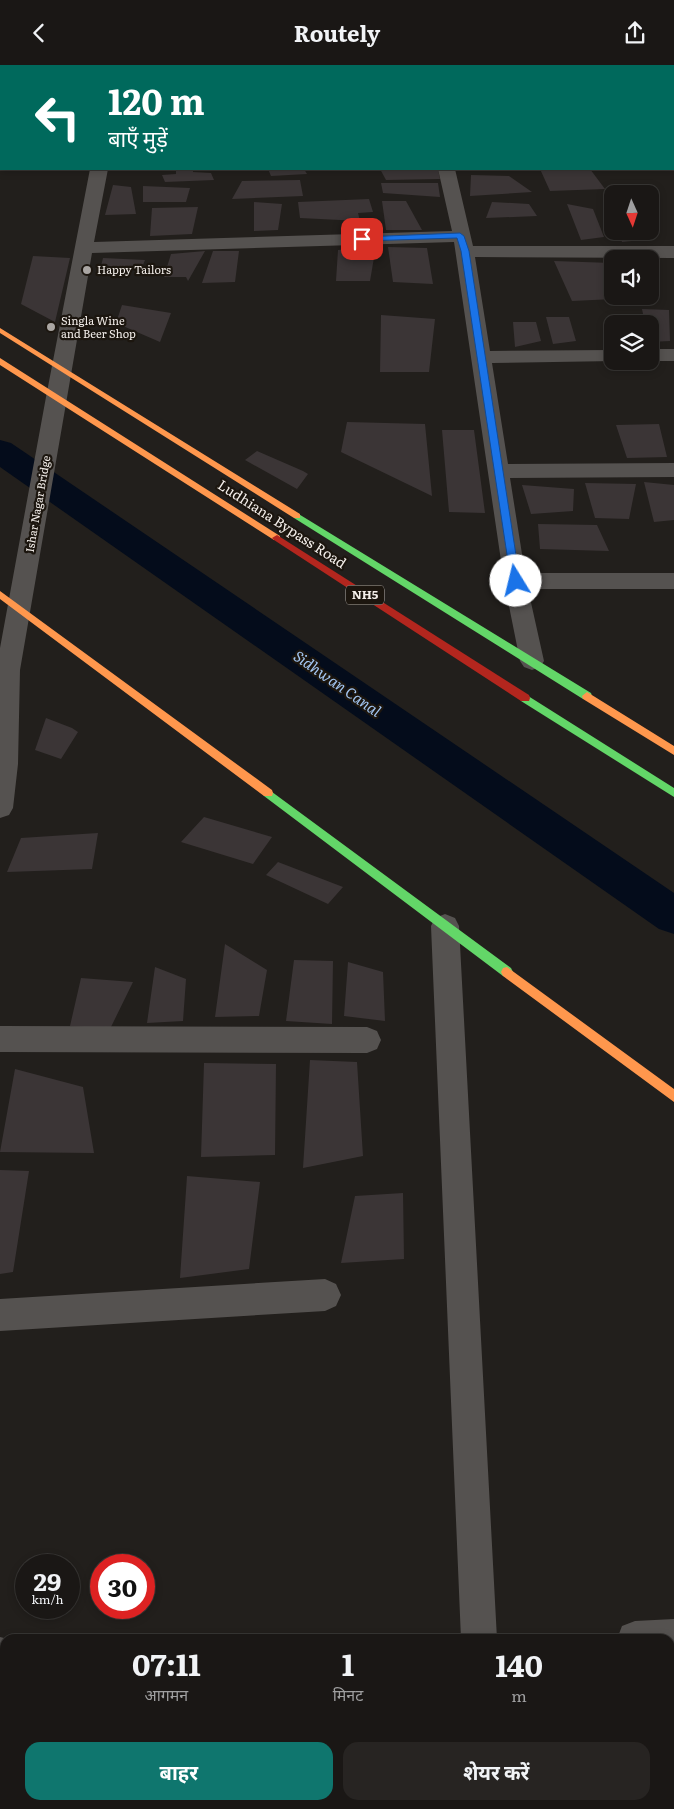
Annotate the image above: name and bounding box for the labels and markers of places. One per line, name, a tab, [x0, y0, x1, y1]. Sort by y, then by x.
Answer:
pin	[341, 218, 383, 260]
place label: Happy Tailors	[97, 261, 171, 277]
marker: Happy Tailors	[81, 264, 93, 276]
place label: Singla Wine and Beer Shop	[61, 312, 136, 341]
marker: Singla Wine and Beer Shop	[45, 321, 57, 333]

